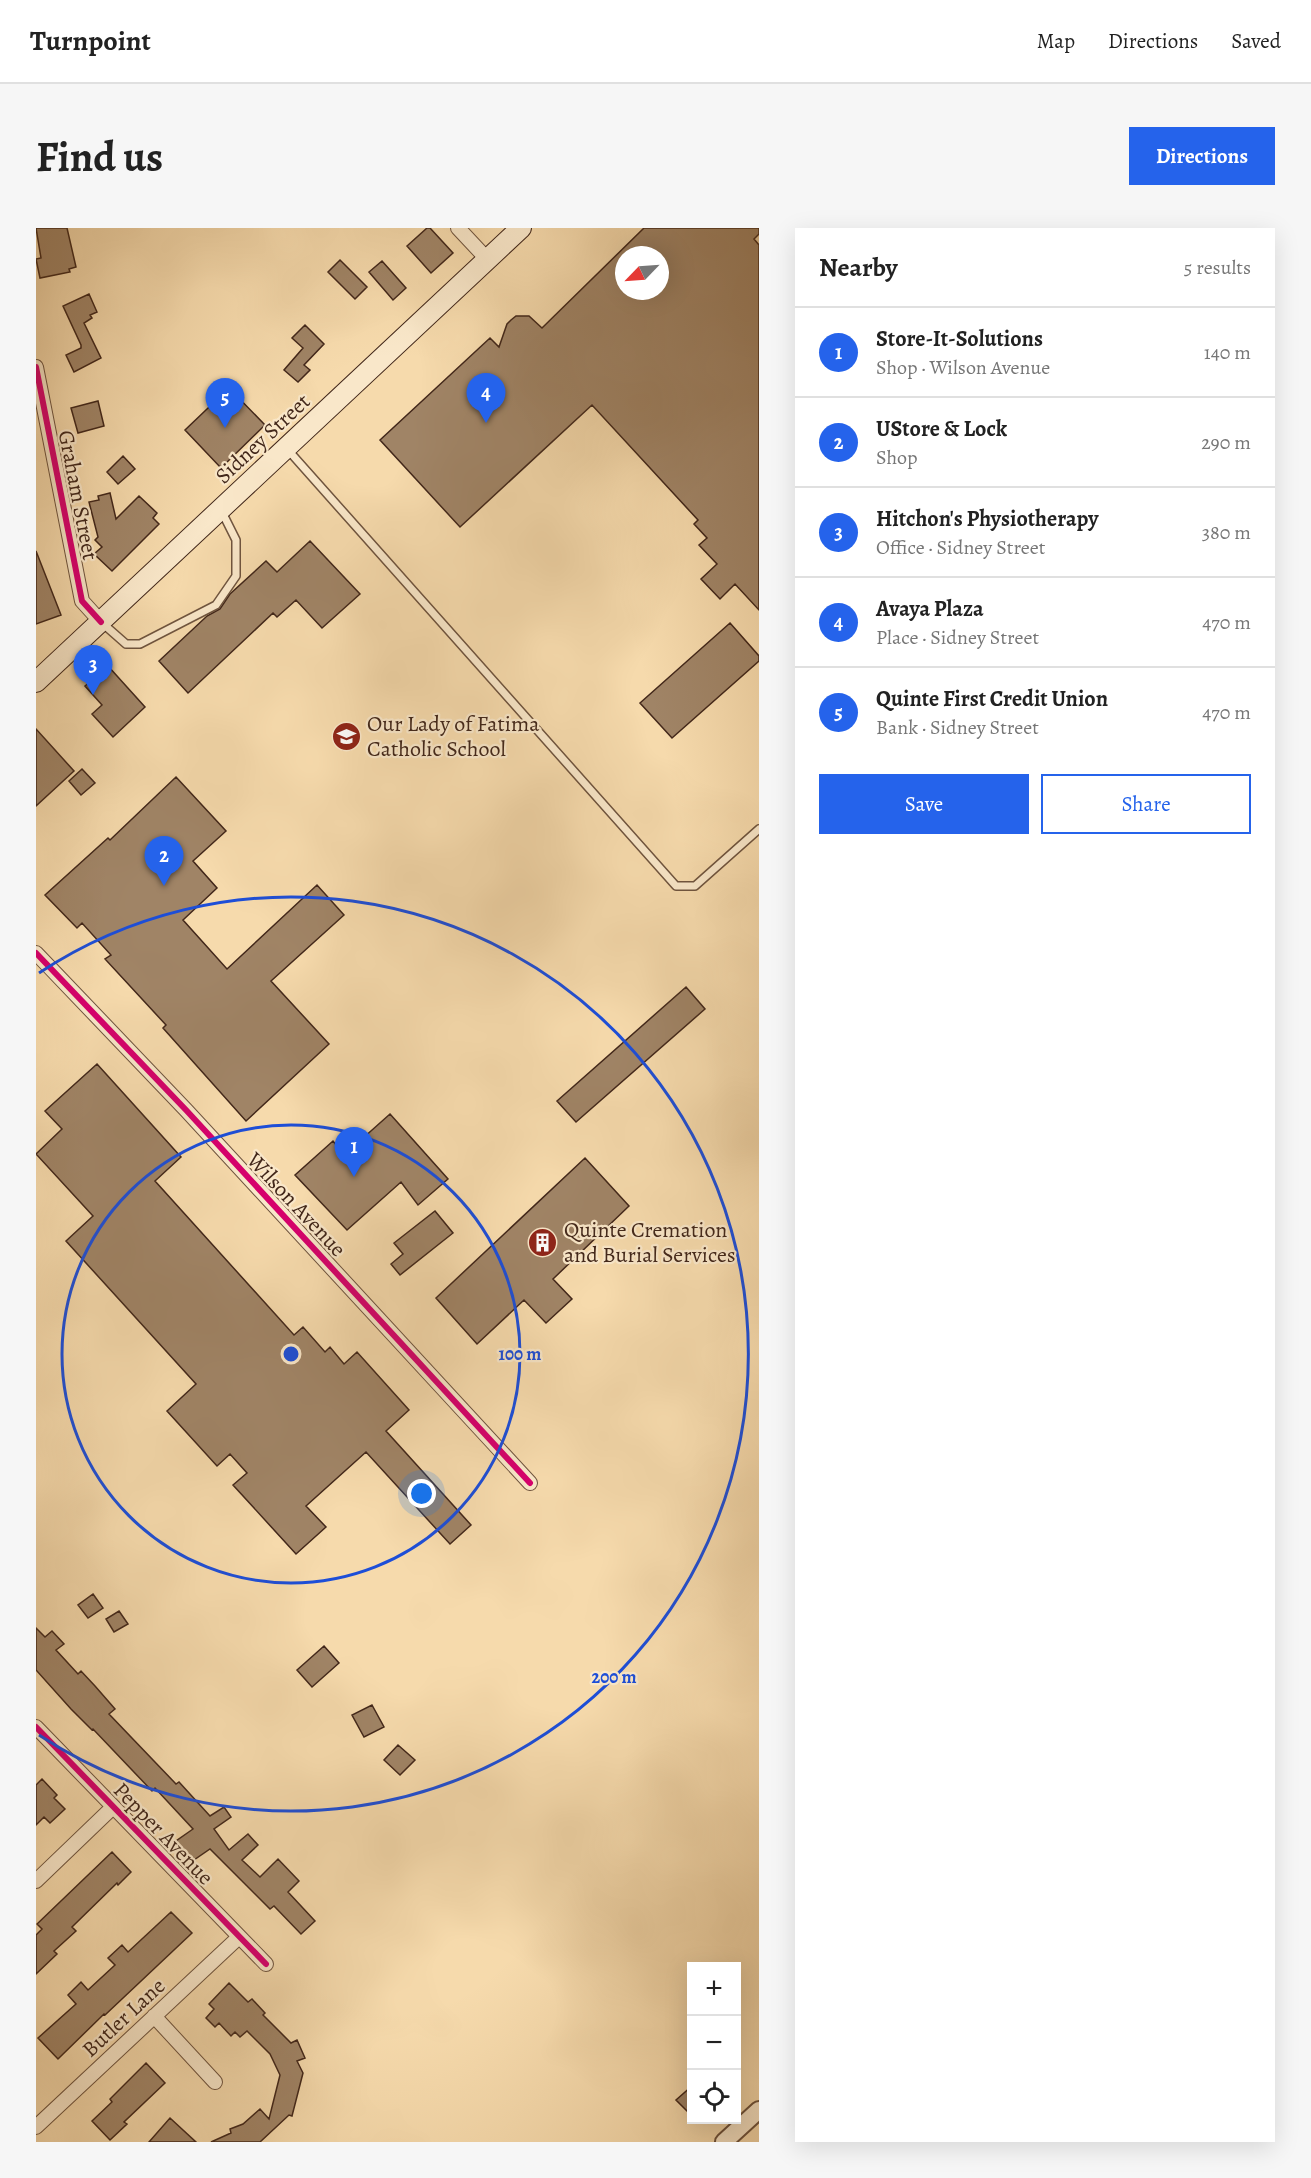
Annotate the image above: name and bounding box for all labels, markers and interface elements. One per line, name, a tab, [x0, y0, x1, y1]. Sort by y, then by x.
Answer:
text: Turnpoint	[30, 22, 151, 60]
text: Map	[1037, 27, 1075, 55]
text: Directions	[1108, 27, 1198, 55]
text: Saved	[1231, 27, 1281, 55]
button: Directions	[1129, 127, 1275, 185]
text: Find us	[36, 128, 163, 185]
north arrow	[615, 246, 669, 300]
text: Nearby	[819, 250, 898, 285]
text: 5 results	[1184, 254, 1251, 281]
text: Store-It-Solutions	[876, 324, 1043, 354]
text: 1	[835, 339, 842, 366]
text: 140 m	[1204, 339, 1251, 366]
text: Shop · Wilson Avenue	[876, 354, 1050, 381]
pin: 4	[466, 374, 506, 423]
pin: 5	[206, 378, 244, 428]
street label: Sidney Street	[209, 387, 317, 490]
text: UStore & Lock	[876, 414, 1007, 444]
street label: Graham Street	[51, 428, 105, 563]
text: 2	[834, 429, 843, 456]
text: 290 m	[1201, 429, 1251, 456]
text: Shop	[876, 444, 918, 471]
text: Hitchon's Physiotherapy	[876, 504, 1098, 534]
text: 3	[834, 519, 843, 546]
text: 380 m	[1202, 519, 1251, 546]
text: Office · Sidney Street	[876, 534, 1045, 561]
text: Avaya Plaza	[876, 594, 984, 624]
text: 4	[834, 609, 843, 636]
text: 470 m	[1202, 609, 1251, 636]
text: Place · Sidney Street	[876, 624, 1039, 651]
pin: 3	[74, 646, 112, 695]
text: Quinte First Credit Union	[876, 684, 1108, 714]
text: 5	[834, 699, 843, 726]
text: 470 m	[1202, 699, 1251, 726]
place label: Our Lady of Fatima Catholic School	[367, 709, 540, 764]
text: Bank · Sidney Street	[876, 714, 1039, 741]
school or university icon: Our Lady of Fatima Catholic School	[330, 720, 362, 752]
button: Save	[819, 774, 1029, 834]
button: Share	[1041, 774, 1251, 834]
pin: 2	[144, 836, 184, 886]
pin: 1	[334, 1128, 374, 1177]
street label: Wilson Avenue	[239, 1145, 353, 1264]
place label: Quinte Cremation and Burial Services	[564, 1215, 736, 1270]
building icon: Quinte Cremation and Burial Services	[527, 1226, 559, 1258]
text: 100 m	[499, 1342, 541, 1366]
centre of rings	[281, 1344, 301, 1364]
your location	[407, 1479, 436, 1508]
text: 200 m	[591, 1665, 637, 1689]
street label: Pepper Avenue	[107, 1776, 220, 1892]
map controls	[687, 1962, 741, 2124]
button: +	[687, 1962, 741, 2016]
street label: Butler Lane	[76, 1971, 172, 2064]
button: −	[687, 2016, 741, 2070]
button: locate	[687, 2070, 741, 2124]

